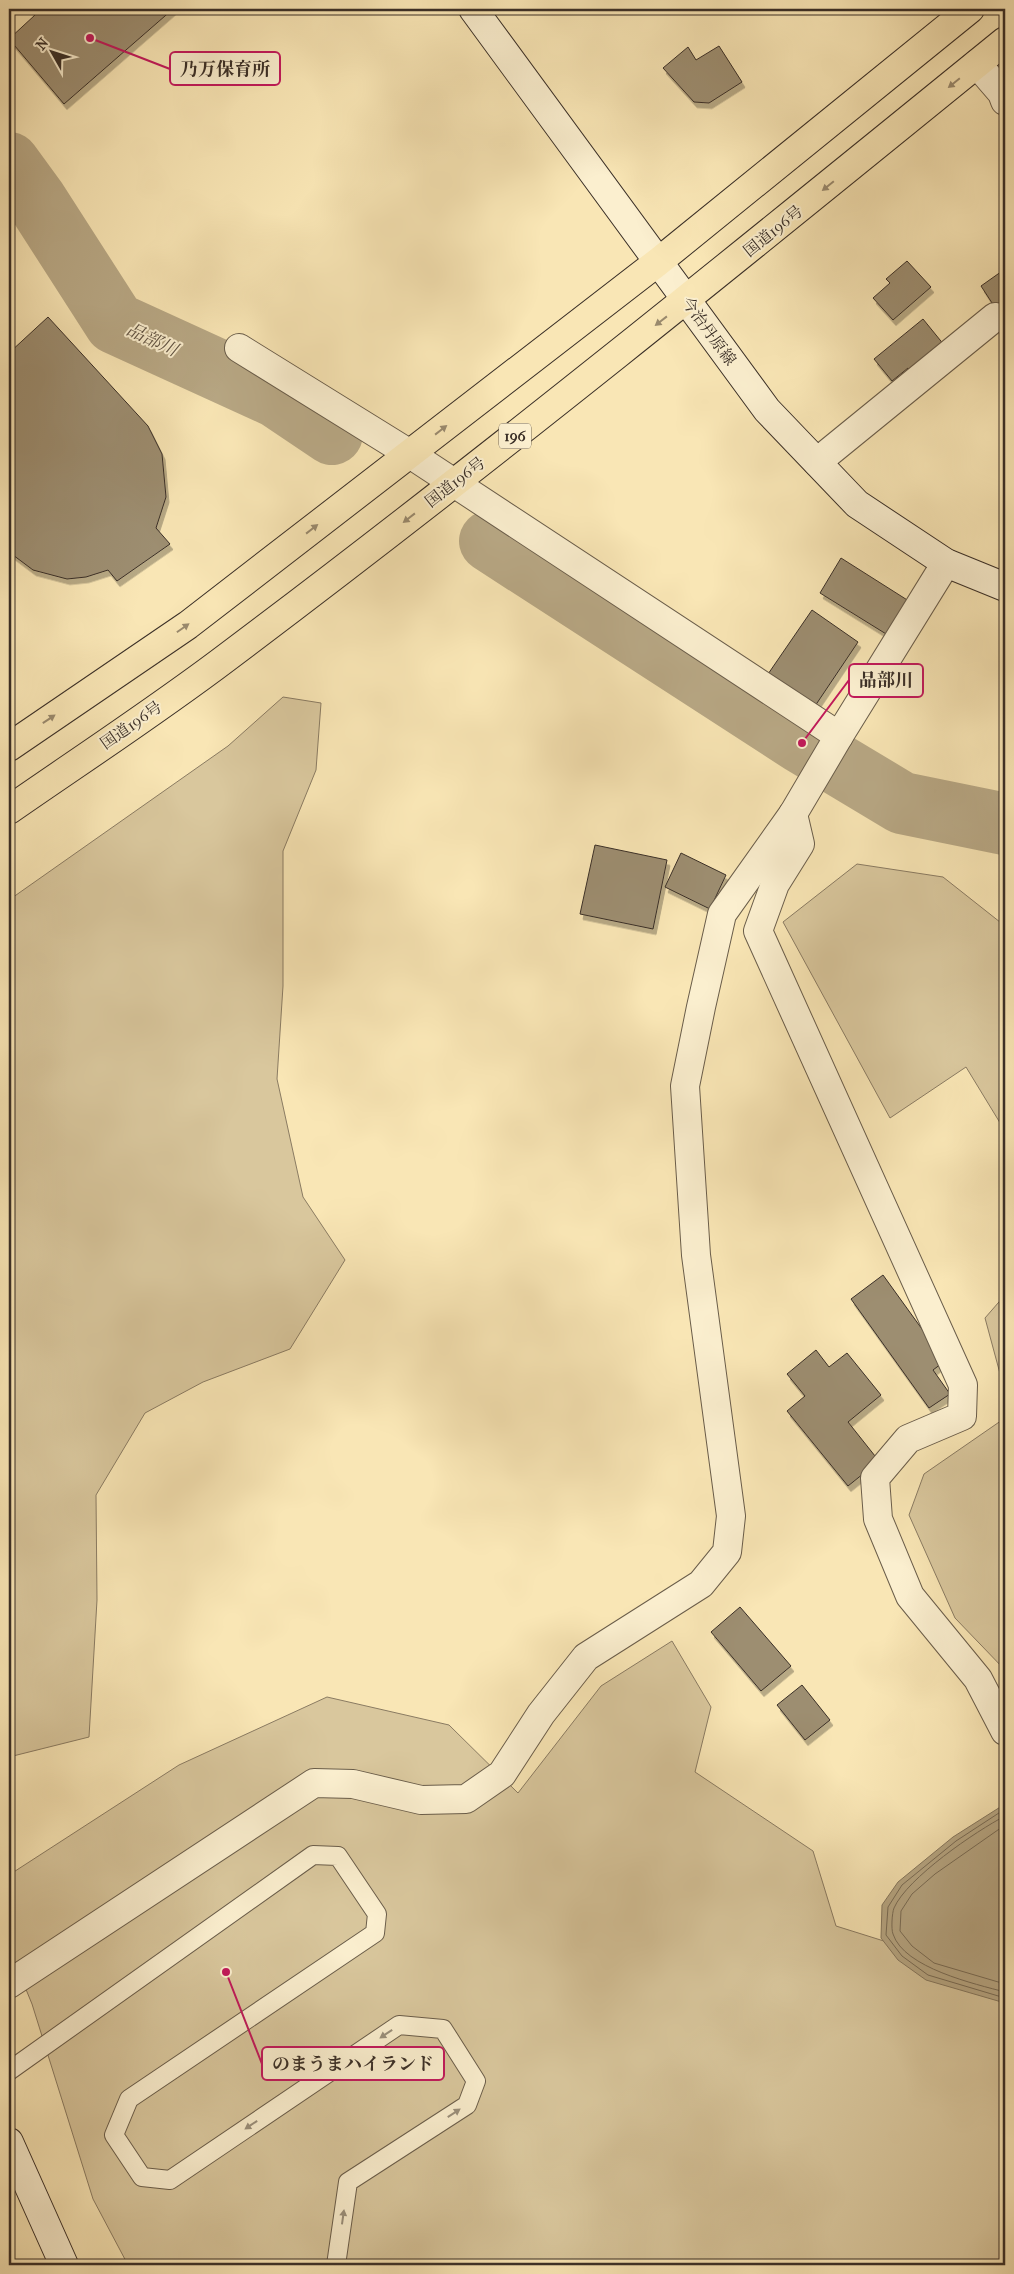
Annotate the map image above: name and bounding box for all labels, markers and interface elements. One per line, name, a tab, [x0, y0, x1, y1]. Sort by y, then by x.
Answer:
north arrow	[28, 28, 78, 78]
text: N	[32, 34, 52, 54]
callout: 乃万保育所	[170, 52, 280, 85]
text: 乃万保育所	[180, 59, 270, 80]
one-way arrow	[948, 78, 961, 89]
one-way arrow	[822, 180, 835, 191]
street label: 国道196号	[740, 201, 806, 261]
street label: 今治丹原線	[678, 293, 740, 369]
one-way arrow	[655, 316, 668, 327]
water label: 品部川	[123, 319, 183, 362]
one-way arrow	[434, 424, 447, 435]
road number: 196	[499, 424, 531, 448]
street label: 国道196号	[421, 453, 489, 511]
one-way arrow	[402, 513, 416, 523]
one-way arrow	[306, 524, 319, 534]
one-way arrow	[177, 623, 190, 633]
callout: 品部川	[849, 664, 923, 697]
text: 品部川	[859, 670, 913, 691]
street label: 国道196号	[97, 697, 165, 753]
one-way arrow	[42, 714, 56, 724]
one-way arrow	[379, 2029, 392, 2039]
callout: のまうまハイランド	[262, 2047, 444, 2080]
text: のまうまハイランド	[272, 2054, 434, 2075]
one-way arrow	[448, 2108, 461, 2118]
one-way arrow	[244, 2120, 258, 2130]
one-way arrow	[339, 2209, 347, 2225]

